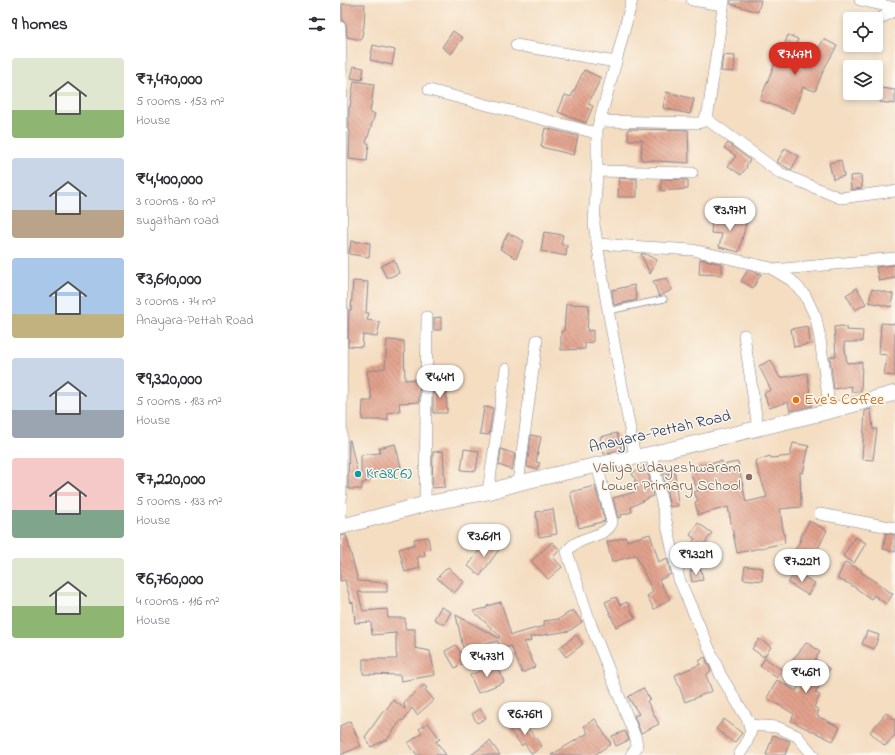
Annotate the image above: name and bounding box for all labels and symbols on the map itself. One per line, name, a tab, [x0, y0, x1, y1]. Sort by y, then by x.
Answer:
pin: ₹7.47M	[762, 42, 828, 76]
pin: ₹3.97M	[697, 198, 763, 232]
pin: ₹4.4M	[412, 365, 468, 399]
place label: Eve's Coffee	[804, 388, 885, 412]
marker: Eve's Coffee	[791, 395, 801, 405]
street label: Anayara-Pettah Road	[587, 404, 733, 460]
place label: Valiya Udayeshwaram Lower Primary School	[592, 456, 741, 498]
place label: Kra8(6)	[366, 462, 412, 486]
marker: Kra8(6)	[353, 469, 363, 479]
marker: Valiya Udayeshwaram Lower Primary School	[744, 472, 754, 482]
pin: ₹3.61M	[451, 524, 517, 558]
pin: ₹9.32M	[663, 542, 729, 576]
pin: ₹7.22M	[769, 549, 835, 583]
pin: ₹4.73M	[454, 644, 520, 678]
pin: ₹4.6M	[778, 660, 834, 694]
pin: ₹6.76M	[492, 702, 558, 736]

